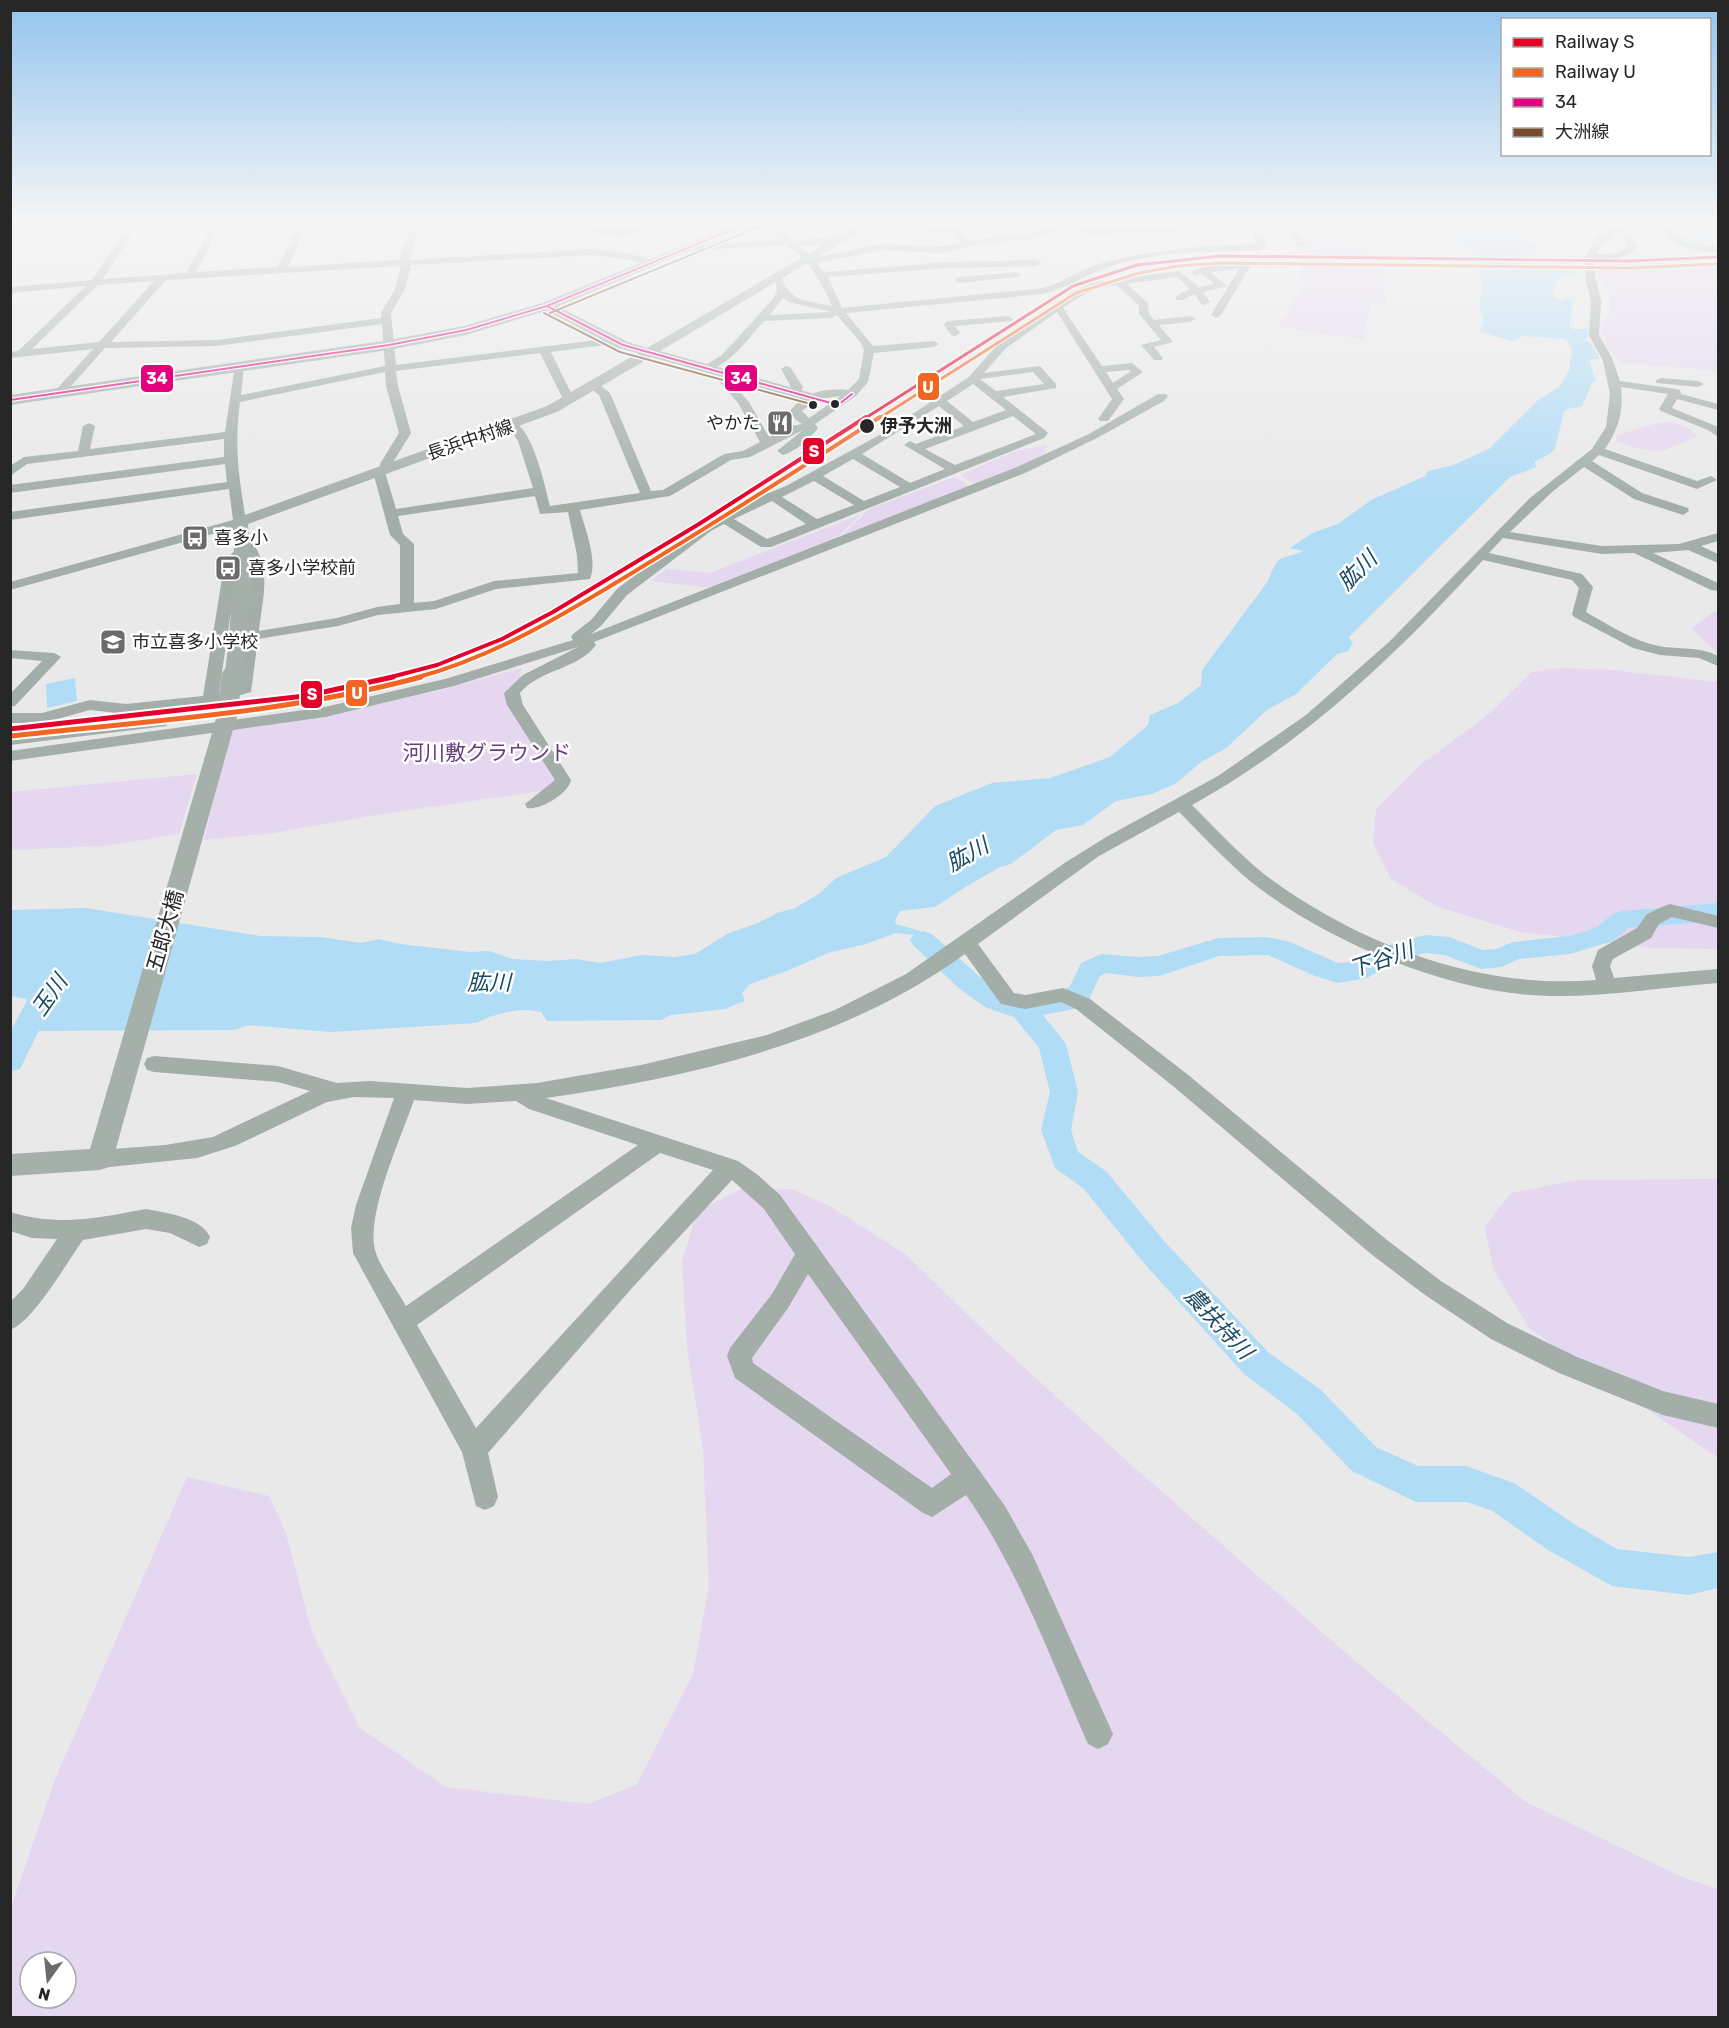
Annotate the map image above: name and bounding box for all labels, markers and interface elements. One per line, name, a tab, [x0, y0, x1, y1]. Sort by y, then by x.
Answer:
legend	[1501, 18, 1711, 156]
text: Railway S	[1555, 31, 1634, 53]
text: Railway U	[1555, 61, 1636, 83]
text: 34	[1555, 91, 1577, 113]
text: 大洲線	[1555, 121, 1609, 143]
line badge: 34	[140, 364, 174, 393]
line badge: 34	[724, 364, 758, 392]
text: 34	[146, 369, 168, 388]
text: 34	[730, 369, 752, 388]
line badge: U	[917, 372, 940, 401]
text: U	[922, 378, 934, 397]
unlabelled marker	[829, 398, 841, 410]
unlabelled marker	[807, 399, 819, 411]
restaurant icon: やかた	[765, 408, 795, 438]
place label: やかた	[706, 412, 760, 434]
street label: 長浜中村線	[424, 415, 516, 465]
place label: 伊予大洲	[880, 415, 952, 437]
marker: 伊予大洲	[858, 417, 876, 435]
line badge: S	[802, 437, 825, 465]
text: S	[809, 442, 820, 461]
bus stop icon: 喜多小	[180, 523, 210, 553]
place label: 喜多小	[214, 527, 268, 549]
water label: 肱川	[1332, 544, 1384, 595]
bus stop icon: 喜多小学校前	[213, 553, 243, 583]
place label: 喜多小学校前	[248, 557, 356, 579]
school or university icon: 市立喜多小学校	[98, 627, 128, 657]
place label: 市立喜多小学校	[132, 631, 258, 653]
line badge: U	[345, 679, 368, 707]
line badge: S	[300, 680, 323, 709]
text: U	[351, 684, 363, 703]
text: S	[307, 685, 318, 704]
park label: 河川敷グラウンド	[403, 740, 571, 765]
water label: 肱川	[941, 831, 995, 877]
street label: 五郎大橋	[141, 887, 188, 975]
water label: 下谷川	[1346, 935, 1419, 983]
water label: 玉川	[26, 968, 74, 1021]
water label: 肱川	[467, 969, 513, 996]
water label: 農扶持川	[1179, 1282, 1260, 1366]
north arrow	[18, 1950, 78, 2010]
text: N	[36, 1983, 52, 2005]

